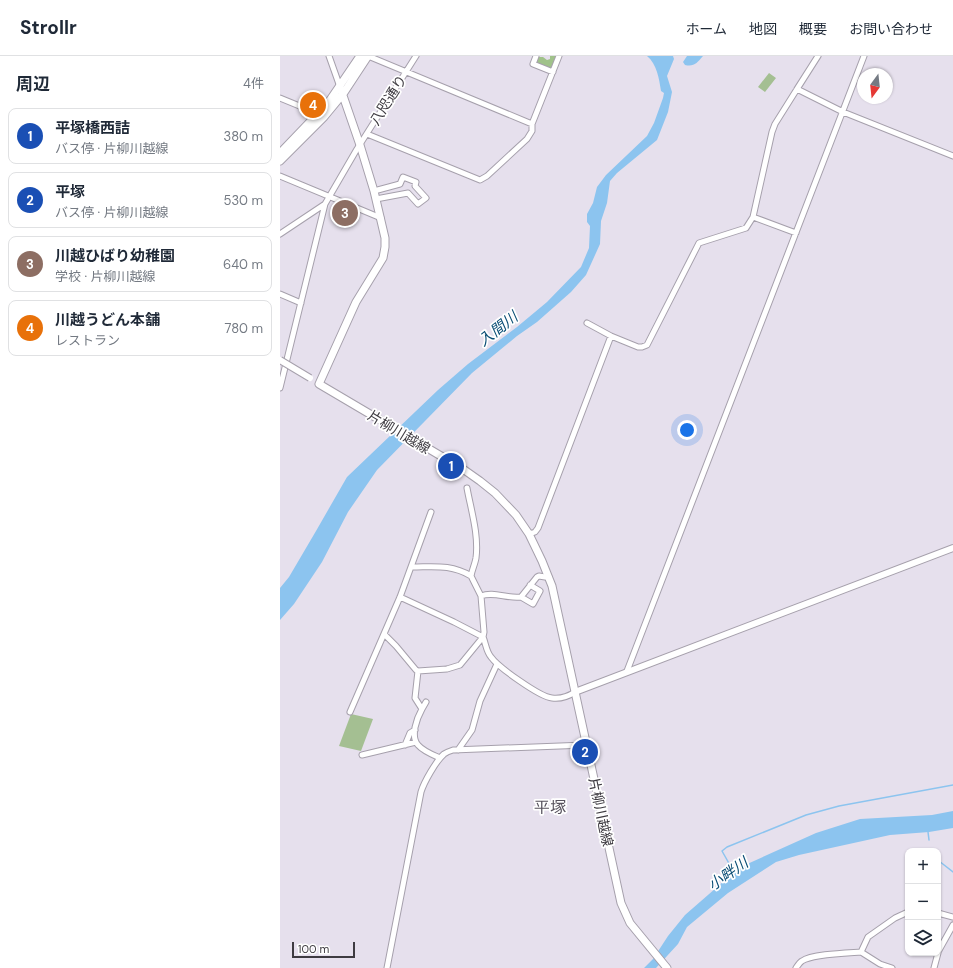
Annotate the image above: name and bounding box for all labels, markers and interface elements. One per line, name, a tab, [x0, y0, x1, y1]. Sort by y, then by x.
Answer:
text: Strollr	[20, 15, 77, 40]
text: ホーム	[685, 20, 727, 38]
text: 地図	[749, 20, 777, 38]
text: 概要	[799, 20, 827, 38]
text: お問い合わせ	[849, 20, 933, 38]
north arrow	[857, 68, 893, 104]
street label: 八咫通り	[366, 71, 410, 129]
text: 周辺	[16, 73, 50, 95]
text: 4件	[243, 75, 264, 92]
pin: 4	[300, 90, 326, 120]
text: 平塚橋西詰	[55, 118, 130, 138]
text: 1	[28, 128, 32, 145]
text: 380 m	[223, 128, 263, 145]
text: バス停 · 片柳川越線	[55, 140, 169, 157]
text: 平塚	[55, 182, 85, 202]
text: 2	[26, 192, 34, 209]
text: 530 m	[223, 192, 263, 209]
pin: 3	[332, 198, 358, 228]
text: バス停 · 片柳川越線	[55, 204, 169, 221]
text: 川越ひばり幼稚園	[55, 246, 175, 266]
text: 3	[26, 256, 34, 273]
text: 640 m	[223, 256, 263, 273]
text: 学校 · 片柳川越線	[55, 268, 156, 285]
water label: 入間川	[474, 306, 523, 351]
text: 川越うどん本舗	[55, 310, 160, 330]
text: 4	[26, 320, 34, 337]
text: 780 m	[224, 320, 263, 337]
text: レストラン	[55, 332, 120, 349]
street label: 片柳川越線	[364, 406, 434, 458]
your location	[677, 420, 697, 440]
pin: 1	[438, 451, 464, 481]
pin: 2	[572, 737, 598, 767]
street label: 片柳川越線	[585, 776, 617, 848]
district label: 平塚	[534, 797, 566, 818]
map controls	[905, 848, 941, 956]
button: +	[905, 848, 941, 884]
water label: 小畔川	[704, 852, 754, 895]
button: −	[905, 884, 941, 920]
button: layers	[905, 920, 941, 956]
scale bar	[292, 940, 355, 959]
text: 100 m	[298, 942, 329, 956]

